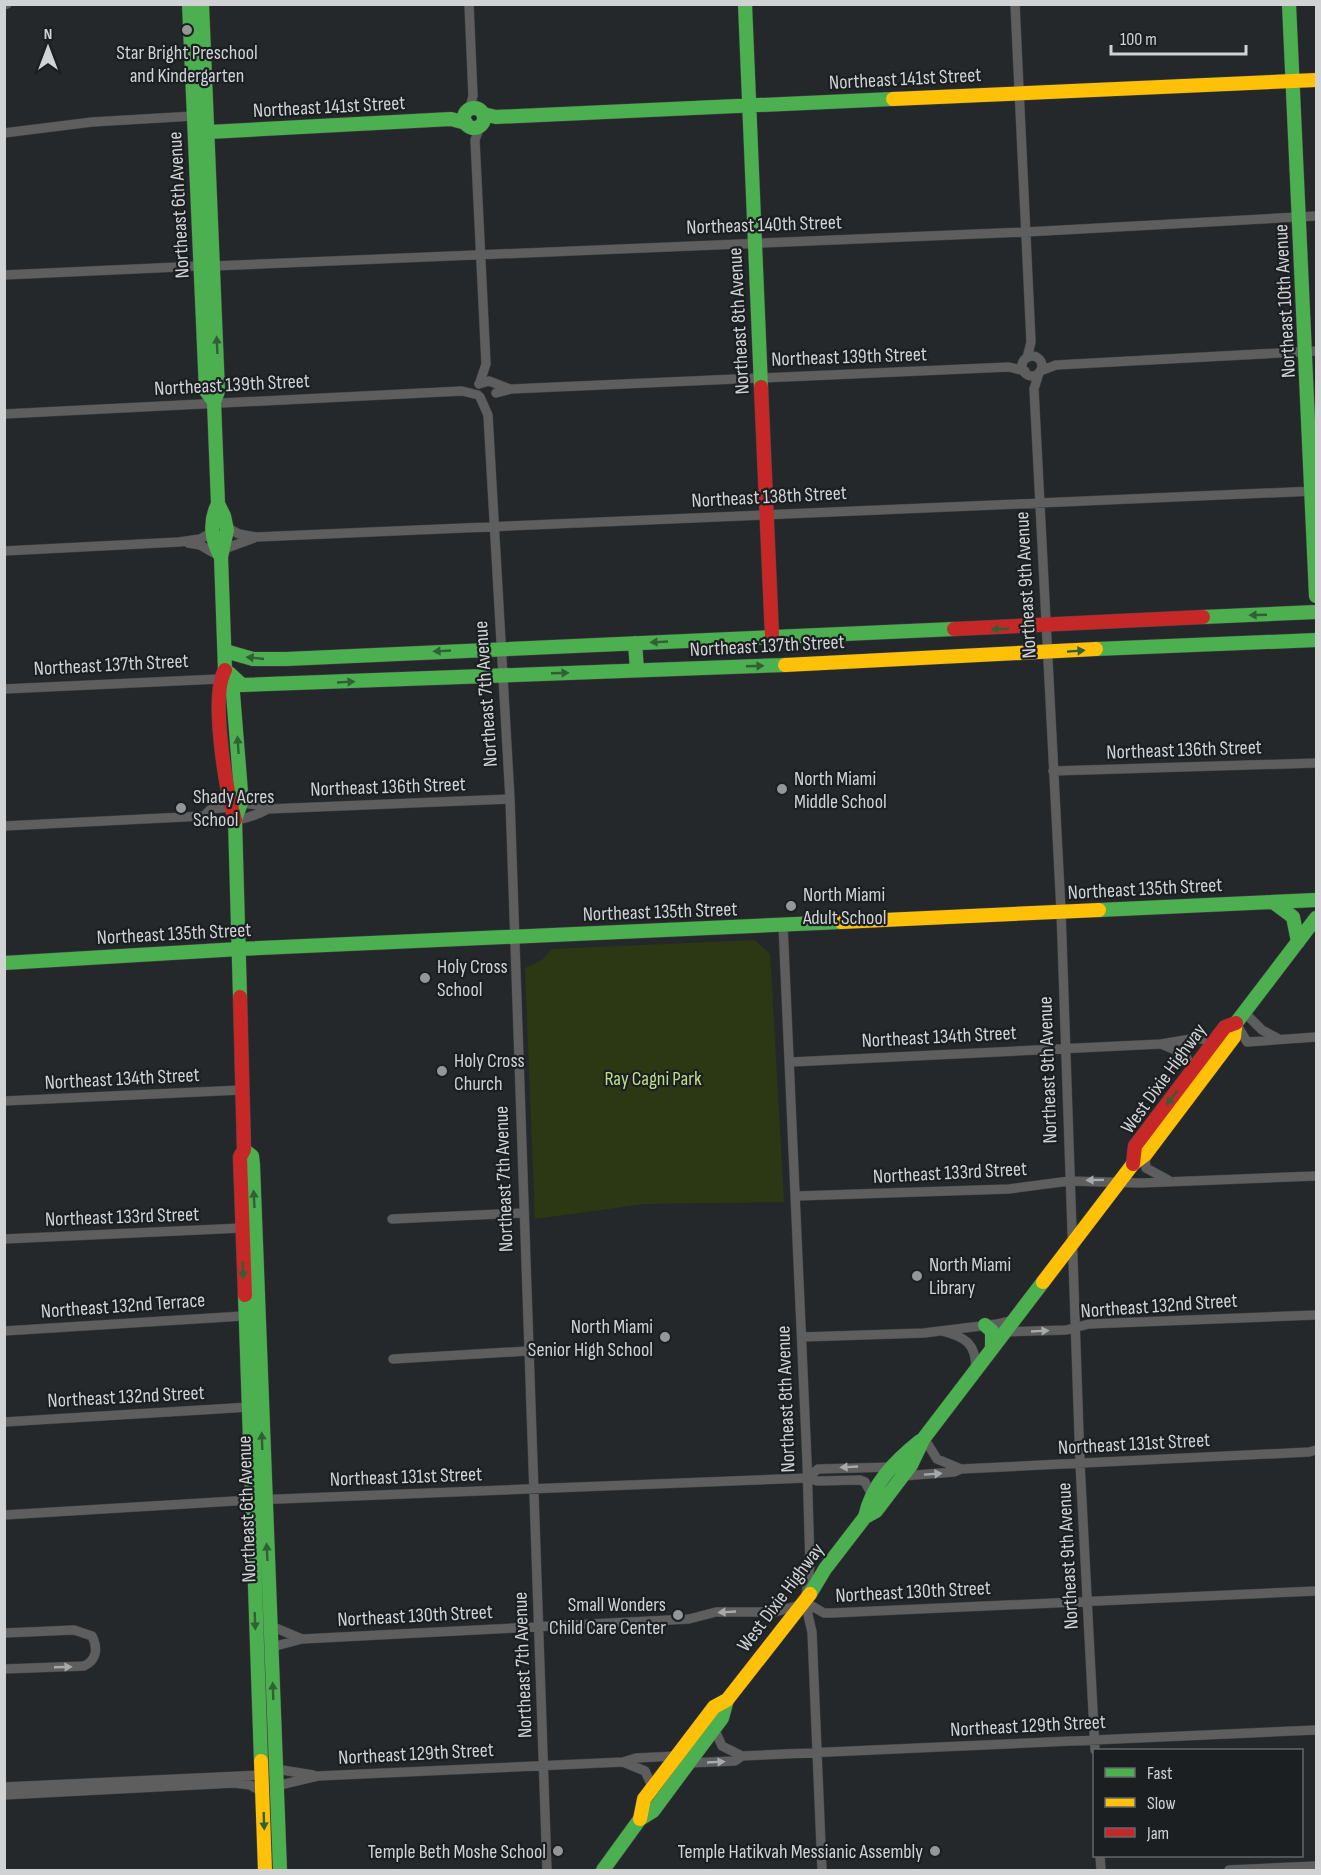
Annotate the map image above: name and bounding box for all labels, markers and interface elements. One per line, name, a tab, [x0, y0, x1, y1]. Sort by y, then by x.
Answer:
north arrow	[18, 18, 78, 78]
scale bar	[1111, 18, 1246, 56]
marker: Star Bright Preschool and Kindergarten	[180, 23, 194, 37]
text: N	[44, 25, 52, 44]
text: 100 m	[1120, 29, 1157, 50]
place label: Star Bright Preschool and Kindergarten	[116, 41, 258, 88]
street label: Northeast 141st Street	[828, 63, 982, 95]
street label: Northeast 141st Street	[252, 91, 406, 123]
street label: Northeast 6th Avenue	[163, 131, 195, 279]
street label: Northeast 140th Street	[686, 210, 842, 240]
street label: Northeast 10th Avenue	[1269, 223, 1301, 378]
street label: Northeast 8th Avenue	[723, 247, 755, 395]
one-way arrow	[212, 335, 221, 354]
street label: Northeast 139th Street	[771, 342, 927, 372]
street label: Northeast 139th Street	[154, 369, 310, 401]
street label: Northeast 138th Street	[691, 481, 847, 513]
street label: Northeast 9th Avenue	[1010, 511, 1042, 659]
one-way arrow	[1249, 610, 1268, 620]
street label: Northeast 7th Avenue	[469, 620, 503, 768]
one-way arrow	[991, 624, 1010, 633]
street label: Northeast 137th Street	[689, 630, 845, 662]
one-way arrow	[649, 637, 668, 646]
one-way arrow	[432, 646, 451, 655]
one-way arrow	[1066, 646, 1085, 656]
street label: Northeast 137th Street	[33, 649, 189, 681]
one-way arrow	[245, 653, 264, 663]
one-way arrow	[745, 662, 764, 671]
one-way arrow	[551, 668, 570, 677]
one-way arrow	[337, 678, 356, 687]
one-way arrow	[233, 735, 242, 754]
street label: Northeast 136th Street	[1106, 735, 1262, 765]
place label: North Miami Middle School	[794, 767, 887, 814]
street label: Northeast 136th Street	[310, 772, 466, 802]
marker: North Miami Middle School	[775, 782, 789, 796]
place label: Shady Acres School	[193, 785, 274, 832]
marker: Shady Acres School	[174, 801, 188, 815]
street label: Northeast 135th Street	[1067, 873, 1223, 905]
place label: North Miami Adult School	[802, 883, 886, 930]
street label: Northeast 135th Street	[582, 897, 738, 927]
marker: North Miami Adult School	[784, 899, 798, 913]
street label: Northeast 135th Street	[96, 918, 252, 950]
place label: Holy Cross School	[437, 955, 508, 1002]
marker: Holy Cross School	[418, 971, 432, 985]
street label: Northeast 9th Avenue	[1033, 996, 1063, 1144]
street label: West Dixie Highway	[1116, 1019, 1212, 1138]
street label: Northeast 134th Street	[861, 1021, 1017, 1053]
place label: Holy Cross Church	[454, 1049, 525, 1096]
street label: Northeast 134th Street	[44, 1063, 200, 1095]
marker: Holy Cross Church	[435, 1064, 449, 1078]
park label: Ray Cagni Park	[604, 1067, 702, 1091]
one-way arrow	[1166, 1090, 1178, 1105]
street label: Northeast 7th Avenue	[489, 1105, 519, 1252]
street label: Northeast 133rd Street	[872, 1157, 1028, 1189]
one-way arrow	[1085, 1175, 1104, 1185]
one-way arrow	[249, 1189, 258, 1208]
street label: Northeast 133rd Street	[45, 1202, 200, 1232]
place label: North Miami Library	[929, 1253, 1011, 1300]
one-way arrow	[238, 1261, 247, 1280]
marker: North Miami Library	[910, 1269, 924, 1283]
street label: Northeast 132nd Terrace	[40, 1288, 206, 1324]
street label: Northeast 132nd Street	[1080, 1289, 1238, 1323]
place label: North Miami Senior High School	[528, 1315, 653, 1362]
street label: Northeast 8th Avenue	[771, 1325, 801, 1473]
one-way arrow	[1030, 1327, 1049, 1336]
marker: North Miami Senior High School	[658, 1330, 672, 1344]
street label: Northeast 132nd Street	[47, 1381, 205, 1413]
street label: Northeast 131st Street	[1057, 1428, 1211, 1460]
one-way arrow	[258, 1431, 267, 1450]
street label: Northeast 6th Avenue	[232, 1435, 262, 1583]
street label: Northeast 131st Street	[329, 1462, 483, 1492]
one-way arrow	[839, 1463, 858, 1472]
one-way arrow	[923, 1469, 942, 1478]
street label: Northeast 9th Avenue	[1052, 1482, 1084, 1630]
street label: West Dixie Highway	[732, 1538, 830, 1657]
one-way arrow	[263, 1542, 272, 1561]
street label: Northeast 130th Street	[835, 1576, 991, 1608]
street label: Northeast 7th Avenue	[508, 1591, 538, 1738]
place label: Small Wonders Child Care Center	[549, 1593, 666, 1640]
street label: Northeast 130th Street	[337, 1600, 493, 1632]
one-way arrow	[718, 1607, 737, 1616]
marker: Small Wonders Child Care Center	[671, 1608, 685, 1622]
one-way arrow	[251, 1612, 260, 1631]
one-way arrow	[53, 1663, 72, 1672]
one-way arrow	[268, 1682, 278, 1701]
street label: Northeast 129th Street	[950, 1710, 1106, 1742]
street label: Northeast 129th Street	[338, 1738, 494, 1770]
legend	[1093, 1749, 1303, 1857]
one-way arrow	[706, 1757, 725, 1766]
text: Fast	[1147, 1763, 1173, 1784]
text: Slow	[1147, 1793, 1176, 1814]
one-way arrow	[259, 1812, 268, 1831]
text: Jam	[1146, 1823, 1169, 1844]
place label: Temple Beth Moshe School	[368, 1840, 546, 1864]
place label: Temple Hatikvah Messianic Assembly	[678, 1840, 923, 1864]
marker: Temple Beth Moshe School	[551, 1844, 565, 1858]
marker: Temple Hatikvah Messianic Assembly	[928, 1844, 942, 1858]

